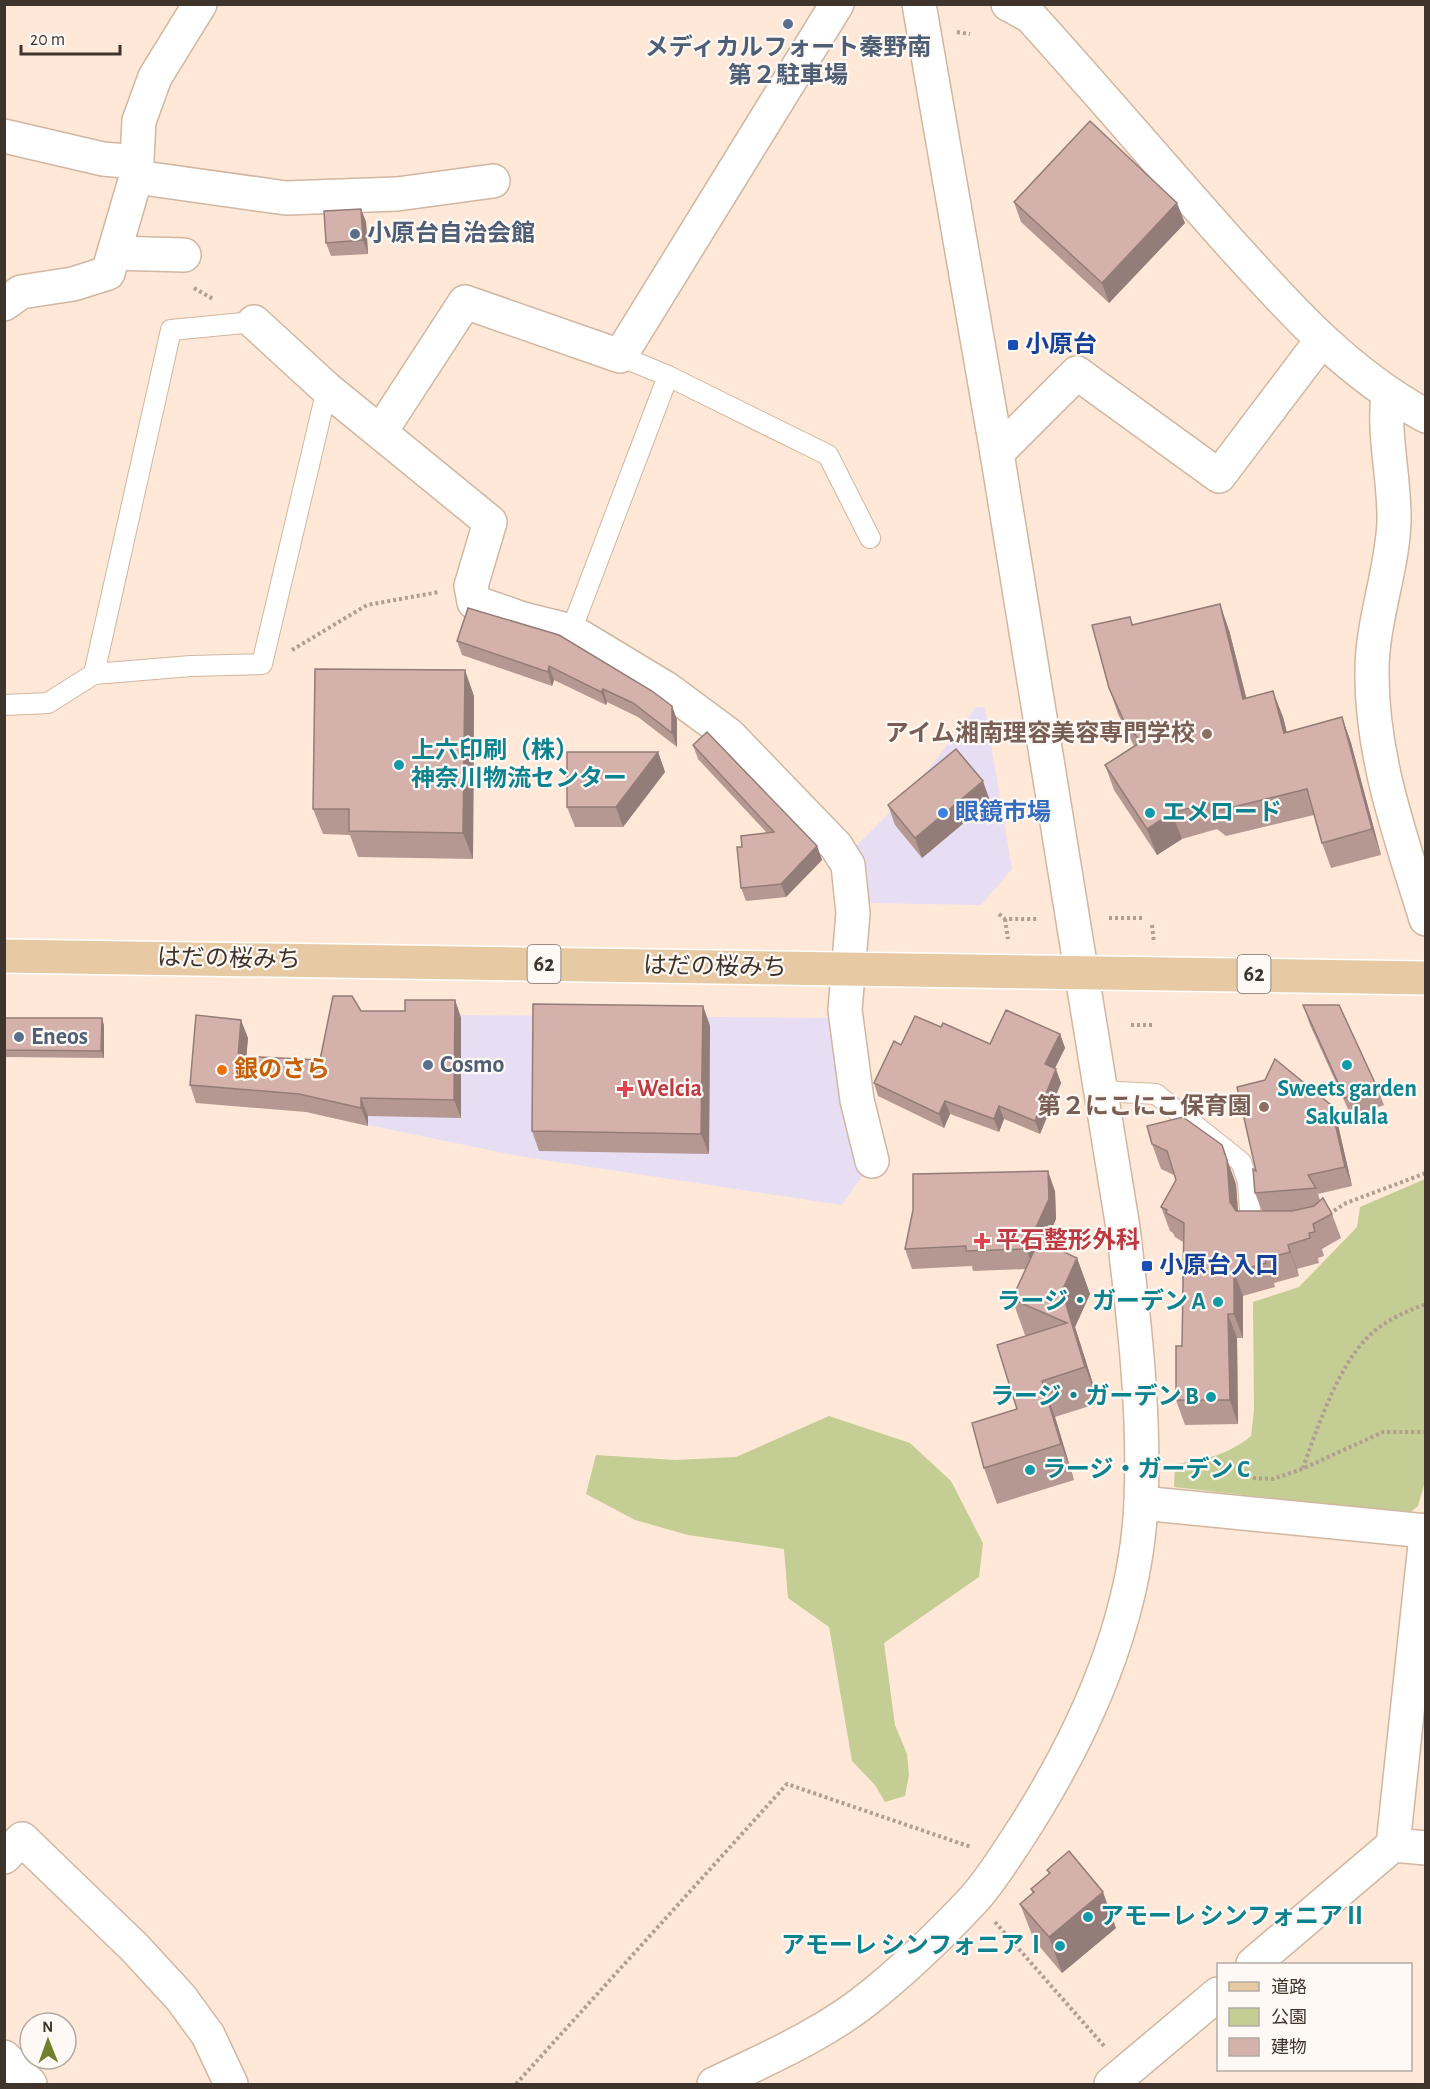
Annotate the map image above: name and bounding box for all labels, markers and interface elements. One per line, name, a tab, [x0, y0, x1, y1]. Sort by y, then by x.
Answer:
marker: メディカルフォート秦野南 第２駐車場	[781, 17, 795, 31]
scale bar	[21, 18, 120, 56]
text: 20 m	[30, 31, 65, 49]
place label: メディカルフォート秦野南 第２駐車場	[645, 34, 931, 88]
place label: 小原台自治会館	[367, 220, 535, 246]
marker: 小原台自治会館	[348, 227, 362, 241]
place label: 小原台	[1025, 331, 1097, 357]
marker: 小原台	[1006, 338, 1020, 352]
place label: アイム湘南理容美容専門学校	[885, 720, 1195, 746]
marker: アイム湘南理容美容専門学校	[1200, 727, 1214, 741]
place label: 上六印刷（株） 神奈川物流センター	[411, 737, 627, 791]
marker: 上六印刷（株） 神奈川物流センター	[392, 758, 406, 772]
place label: 眼鏡市場	[955, 799, 1051, 825]
place label: エメロード	[1162, 800, 1282, 825]
marker: 眼鏡市場	[936, 806, 950, 820]
marker: エメロード	[1143, 806, 1157, 820]
street label: はだの桜みち	[157, 944, 301, 972]
road number: 62	[528, 945, 560, 983]
street label: はだの桜みち	[643, 952, 787, 980]
road number: 62	[1238, 955, 1270, 993]
place label: Eneos	[31, 1025, 88, 1049]
marker: Eneos	[12, 1030, 26, 1044]
place label: Cosmo	[440, 1053, 504, 1077]
place label: 銀のさら	[234, 1056, 330, 1082]
marker: Cosmo	[421, 1058, 435, 1072]
marker: Sweets garden Sakulala	[1340, 1058, 1354, 1072]
marker: 銀のさら	[215, 1063, 229, 1077]
place label: Welcia	[637, 1077, 702, 1101]
place label: Sweets garden Sakulala	[1277, 1077, 1417, 1129]
marker: Welcia	[618, 1082, 632, 1096]
place label: 第２にこにこ保育園	[1037, 1093, 1252, 1119]
marker: 第２にこにこ保育園	[1257, 1100, 1271, 1114]
place label: 平石整形外科	[996, 1227, 1140, 1253]
marker: 平石整形外科	[973, 1232, 991, 1250]
place label: 小原台入口	[1159, 1252, 1279, 1278]
marker: 小原台入口	[1140, 1259, 1154, 1273]
place label: ラージ・ガーデン A	[996, 1288, 1207, 1314]
marker: ラージ・ガーデン A	[1211, 1295, 1225, 1309]
place label: ラージ・ガーデン B	[990, 1383, 1199, 1409]
marker: ラージ・ガーデン B	[1204, 1390, 1218, 1404]
place label: ラージ・ガーデン C	[1042, 1456, 1250, 1482]
marker: ラージ・ガーデン C	[1023, 1463, 1037, 1477]
place label: アモーレ シンフォニアⅡ	[1100, 1904, 1367, 1929]
marker: アモーレ シンフォニアⅡ	[1081, 1910, 1095, 1924]
place label: アモーレ シンフォニアⅠ	[781, 1933, 1048, 1958]
marker: アモーレ シンフォニアⅠ	[1053, 1939, 1067, 1953]
legend	[1217, 1963, 1412, 2071]
text: 道路	[1271, 1977, 1307, 1997]
text: 公園	[1271, 2008, 1307, 2027]
north arrow	[18, 2011, 78, 2071]
text: N	[42, 2019, 53, 2035]
text: 建物	[1271, 2037, 1307, 2057]

